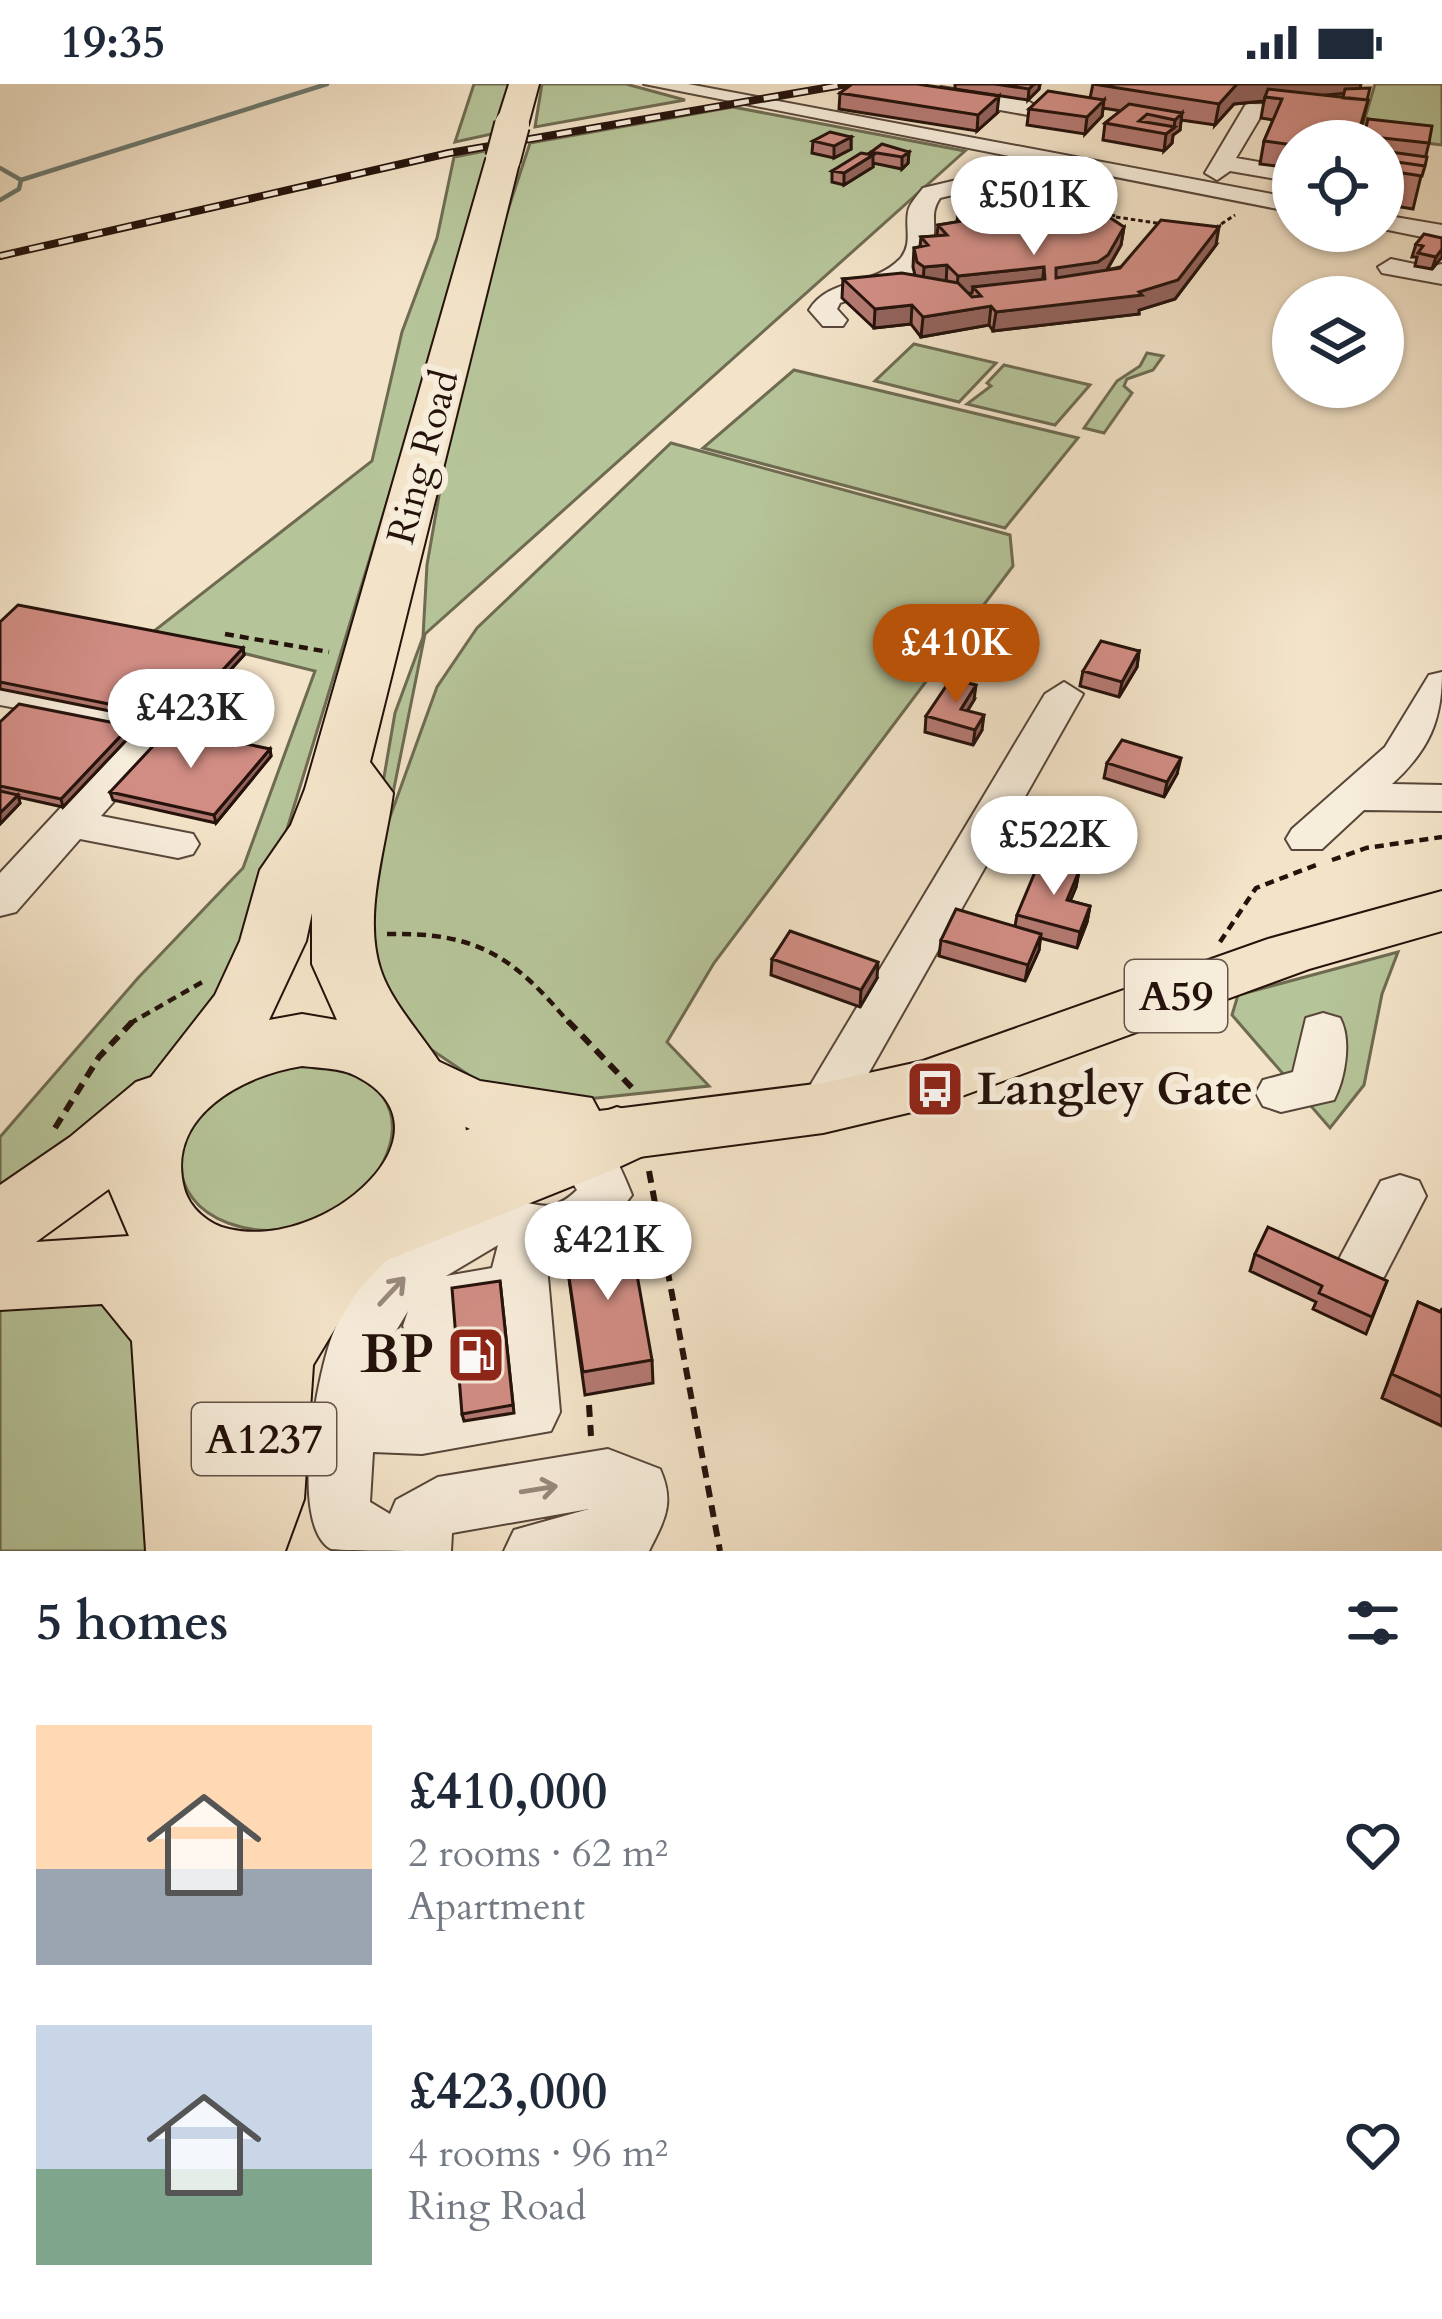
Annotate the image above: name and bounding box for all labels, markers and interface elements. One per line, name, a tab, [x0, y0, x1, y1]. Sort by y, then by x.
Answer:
text: 19:35	[60, 12, 165, 73]
map controls	[1272, 120, 1404, 408]
button: locate	[1272, 120, 1404, 252]
pin: £501K	[950, 156, 1118, 258]
text: £501K	[978, 168, 1090, 221]
button: layers	[1272, 276, 1404, 408]
street label: Ring Road	[374, 364, 472, 550]
pin: £410K	[872, 604, 1040, 706]
text: £410K	[900, 616, 1012, 669]
pin: £423K	[107, 669, 275, 771]
text: £423K	[135, 681, 247, 734]
pin: £522K	[970, 796, 1138, 898]
text: £522K	[998, 808, 1110, 861]
road number: A59	[1125, 960, 1227, 1032]
bus stop icon: Langley Gate	[904, 1058, 966, 1120]
place label: Langley Gate	[977, 1059, 1253, 1120]
pin: £421K	[524, 1201, 692, 1303]
text: £421K	[552, 1213, 664, 1266]
one-way arrow	[378, 1276, 405, 1306]
place label: BP	[361, 1319, 434, 1392]
fuel station icon: BP	[445, 1324, 507, 1386]
road number: A1237	[192, 1403, 336, 1475]
one-way arrow	[519, 1476, 558, 1499]
text: 5 homes	[36, 1588, 228, 1658]
icon: filters	[1340, 1590, 1406, 1656]
text: £410,000	[408, 1757, 607, 1827]
icon: home	[132, 1773, 276, 1917]
icon: heart	[1340, 1812, 1406, 1878]
text: 2 rooms · 62 m²	[408, 1827, 668, 1880]
text: Apartment	[408, 1880, 585, 1933]
text: £423,000	[408, 2057, 607, 2127]
icon: home	[132, 2073, 276, 2217]
icon: heart	[1340, 2112, 1406, 2178]
text: 4 rooms · 96 m²	[408, 2127, 668, 2180]
text: Ring Road	[408, 2180, 586, 2233]

